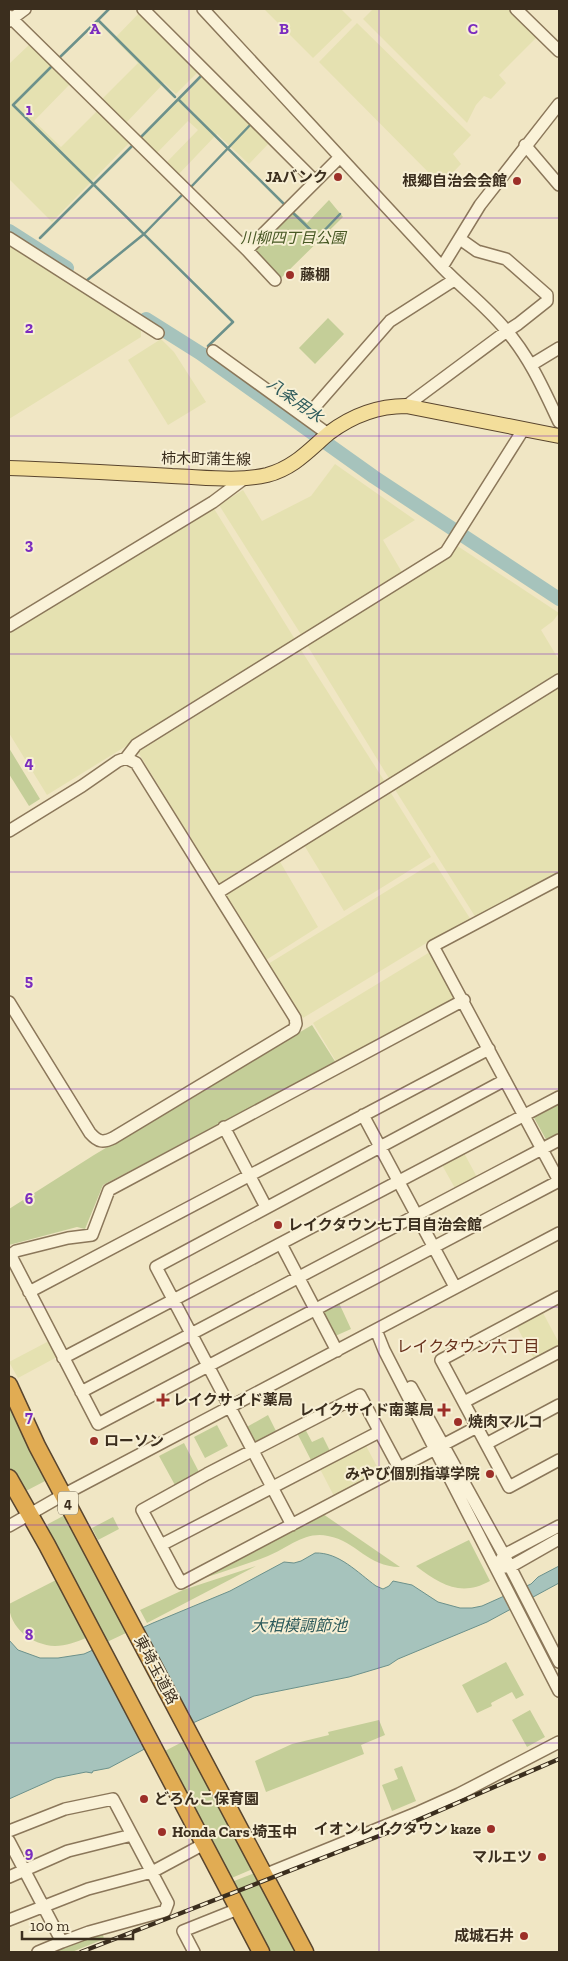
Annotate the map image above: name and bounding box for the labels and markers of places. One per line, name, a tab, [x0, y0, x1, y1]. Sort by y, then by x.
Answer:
place label: JAバンク	[265, 168, 328, 186]
marker: JAバンク	[332, 171, 344, 183]
place label: 根郷自治会会館	[402, 172, 507, 190]
marker: 根郷自治会会館	[511, 175, 523, 187]
place label: 藤棚	[300, 266, 330, 284]
marker: 藤棚	[284, 269, 296, 281]
place label: レイクタウン七丁目自治会館	[288, 1216, 482, 1234]
marker: レイクタウン七丁目自治会館	[272, 1219, 284, 1231]
place label: レイクサイド薬局	[173, 1391, 293, 1409]
marker: レイクサイド薬局	[157, 1394, 169, 1406]
place label: レイクサイド南薬局	[299, 1401, 434, 1419]
marker: レイクサイド南薬局	[438, 1404, 450, 1416]
place label: 焼肉マルコ	[468, 1413, 543, 1431]
marker: 焼肉マルコ	[452, 1416, 464, 1428]
place label: ローソン	[104, 1432, 164, 1450]
marker: ローソン	[88, 1435, 100, 1447]
place label: みやび個別指導学院	[345, 1465, 480, 1483]
marker: みやび個別指導学院	[484, 1468, 496, 1480]
place label: どろんこ保育園	[154, 1790, 259, 1808]
marker: どろんこ保育園	[138, 1793, 150, 1805]
place label: イオンレイクタウン kaze	[314, 1820, 481, 1838]
place label: Honda Cars 埼玉中	[172, 1823, 297, 1841]
marker: イオンレイクタウン kaze	[485, 1823, 497, 1835]
marker: Honda Cars 埼玉中	[156, 1826, 168, 1838]
place label: マルエツ	[472, 1848, 532, 1866]
marker: マルエツ	[536, 1851, 548, 1863]
place label: 成城石井	[454, 1927, 514, 1945]
marker: 成城石井	[518, 1930, 530, 1942]

